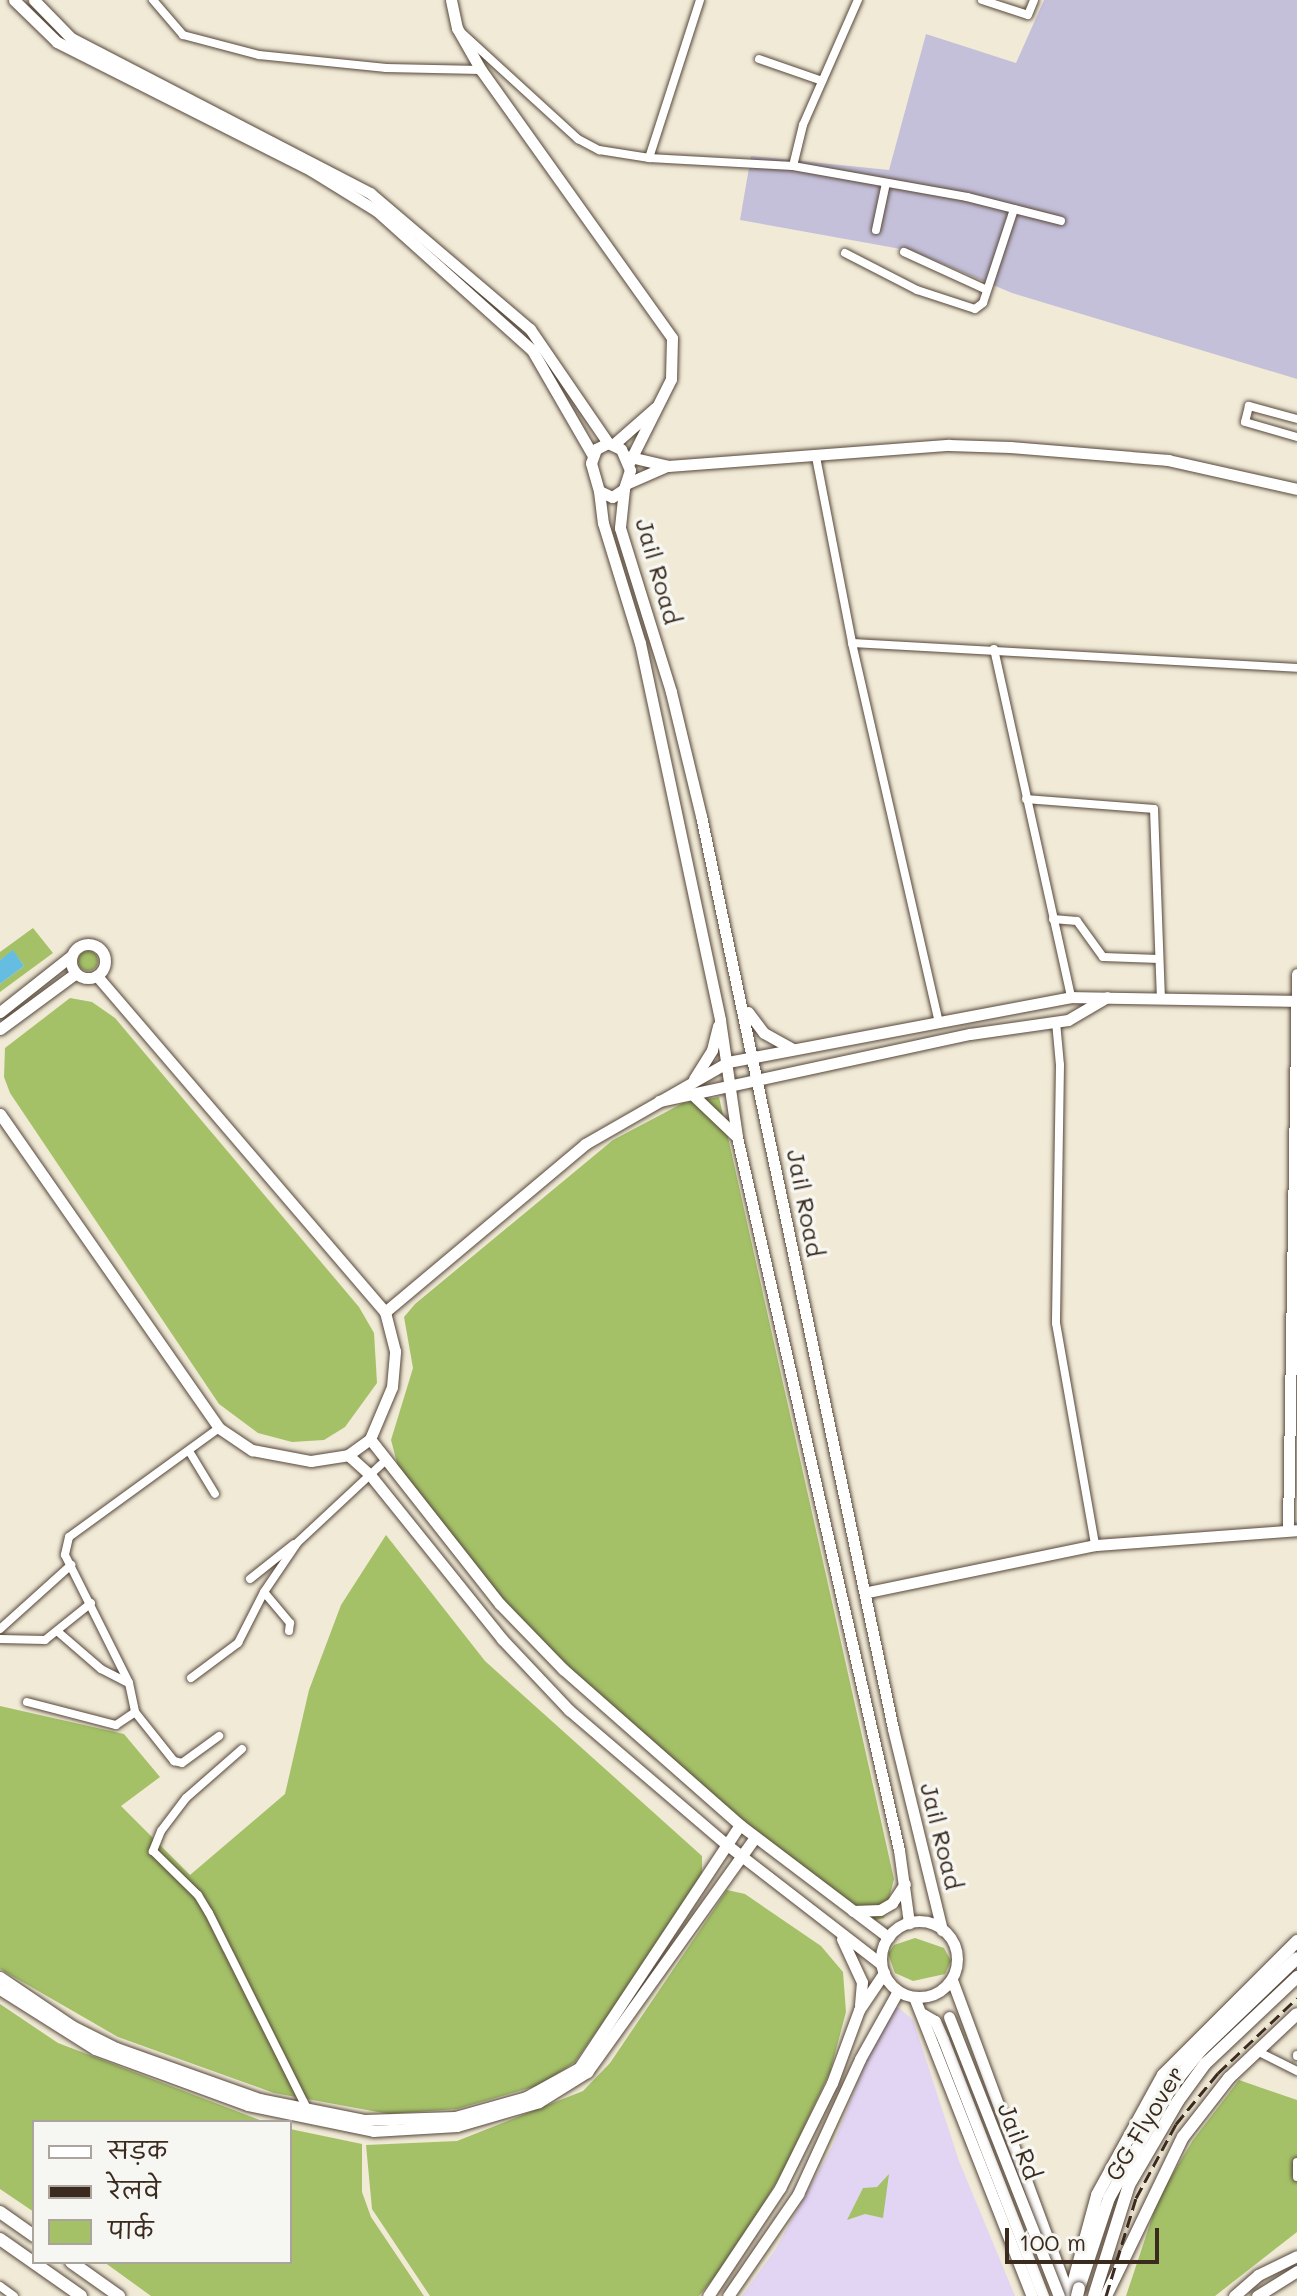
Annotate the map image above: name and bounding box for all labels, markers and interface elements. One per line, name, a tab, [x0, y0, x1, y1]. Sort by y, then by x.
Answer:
street label: Jail Road	[630, 515, 688, 627]
street label: Jail Road	[781, 1147, 831, 1259]
street label: Jail Road	[915, 1780, 969, 1892]
street label: GG Flyover	[1098, 2060, 1190, 2186]
street label: Jail Rd	[992, 2099, 1048, 2183]
legend	[32, 2120, 292, 2264]
text: सड़क	[108, 2134, 167, 2165]
text: रेलवे	[108, 2174, 161, 2205]
scale bar	[1009, 2212, 1163, 2262]
text: पार्क	[108, 2214, 153, 2245]
text: 100 m	[1019, 2226, 1086, 2257]

